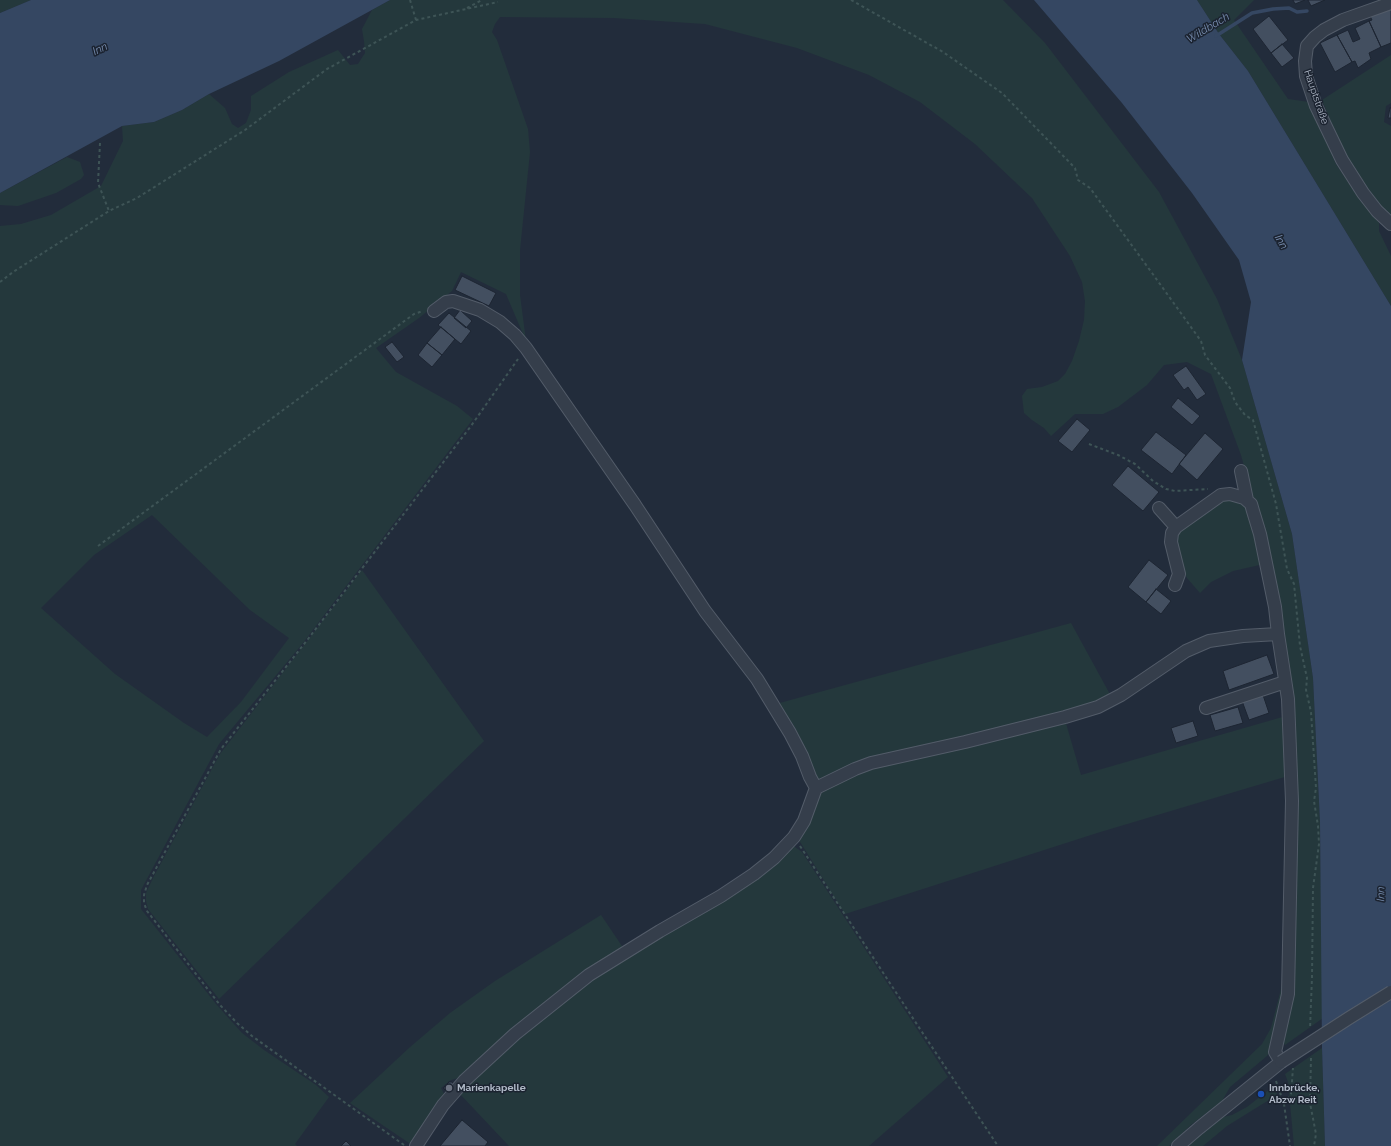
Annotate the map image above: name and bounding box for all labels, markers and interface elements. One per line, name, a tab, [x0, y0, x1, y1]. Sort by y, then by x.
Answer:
water label: Wildbach	[1184, 10, 1232, 46]
water label: Inn	[90, 40, 110, 58]
street label: Hauptstraße	[1301, 68, 1331, 126]
water label: Inn	[1272, 232, 1290, 252]
water label: Inn	[1374, 886, 1388, 902]
place label: Marienkapelle	[457, 1082, 526, 1094]
place label: Innbrücke, Abzw Reit	[1269, 1082, 1320, 1106]
marker: Marienkapelle	[444, 1083, 454, 1093]
marker: Innbrücke, Abzw Reit	[1256, 1089, 1266, 1099]

